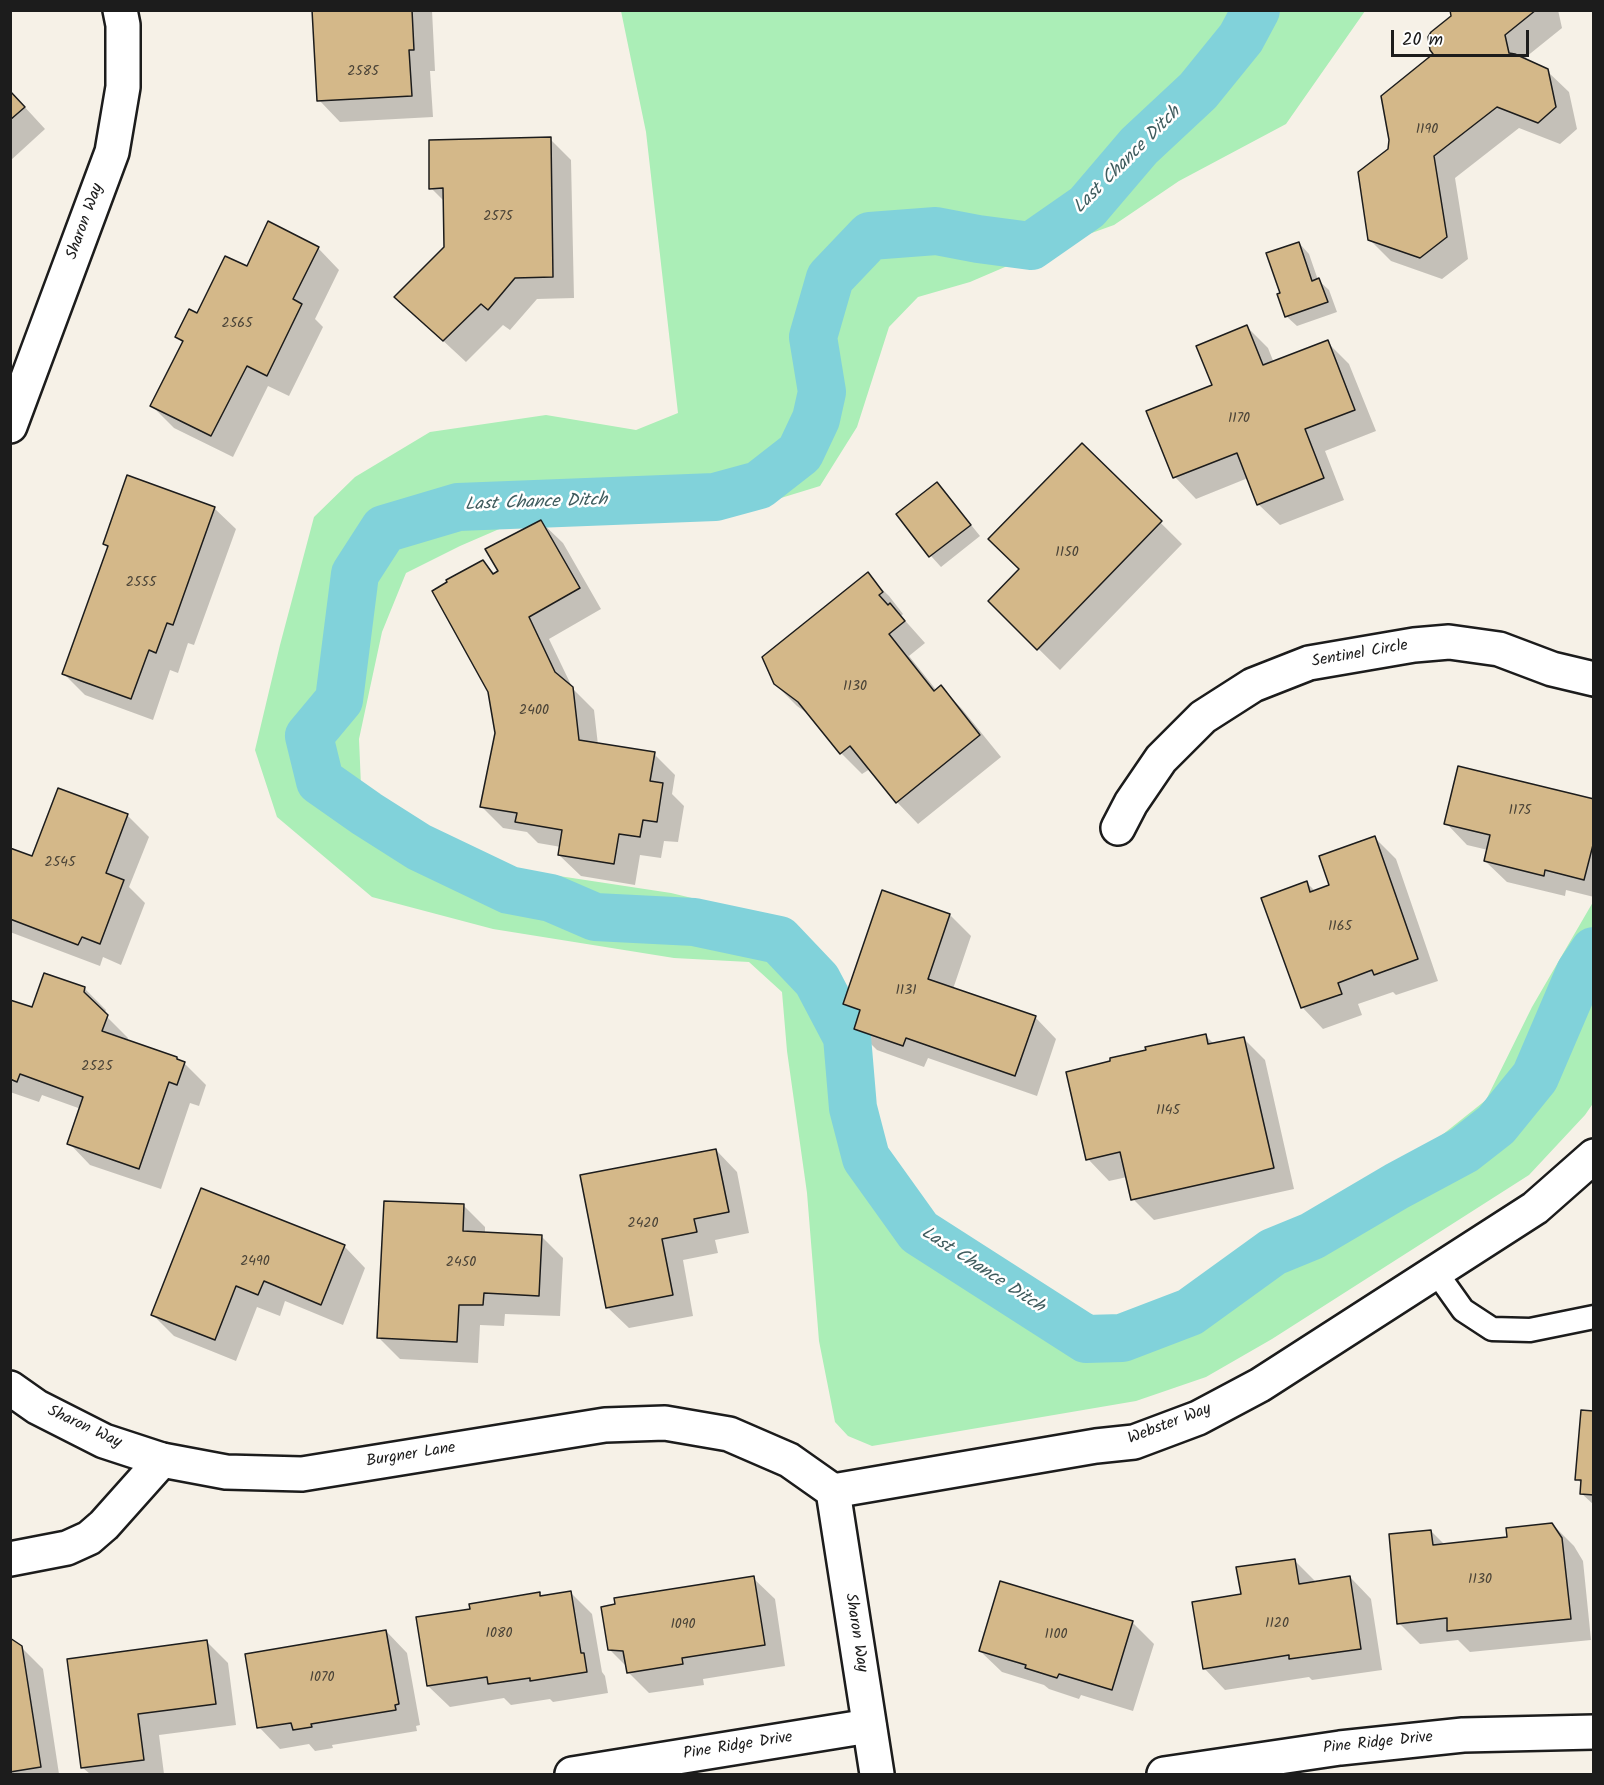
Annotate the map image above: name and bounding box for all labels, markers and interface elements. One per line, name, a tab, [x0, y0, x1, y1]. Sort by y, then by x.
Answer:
scale bar	[1394, 18, 1532, 56]
text: 20 m	[1402, 26, 1443, 55]
house number: 2585	[347, 65, 379, 81]
water label: Last Chance Ditch	[1070, 103, 1186, 219]
house number: 1190	[1416, 123, 1438, 139]
street label: Sharon Way	[63, 181, 109, 263]
house number: 2575	[483, 210, 513, 226]
house number: 2565	[222, 317, 252, 333]
house number: 1170	[1228, 412, 1250, 428]
water label: Last Chance Ditch	[464, 491, 608, 517]
house number: 1150	[1055, 546, 1079, 562]
house number: 2555	[126, 576, 156, 592]
street label: Sentinel Circle	[1310, 637, 1410, 673]
house number: 1130	[843, 680, 867, 696]
house number: 2400	[519, 704, 549, 720]
house number: 1175	[1509, 804, 1531, 820]
house number: 2545	[45, 856, 75, 872]
house number: 1165	[1328, 920, 1352, 936]
house number: 1131	[895, 984, 917, 1000]
house number: 2525	[81, 1060, 113, 1076]
house number: 1145	[1156, 1104, 1180, 1120]
house number: 2420	[628, 1217, 658, 1233]
water label: Last Chance Ditch	[916, 1223, 1048, 1319]
house number: 2490	[240, 1255, 270, 1271]
house number: 2450	[446, 1256, 476, 1272]
street label: Webster Way	[1126, 1400, 1214, 1450]
street label: Sharon Way	[44, 1402, 124, 1454]
street label: Burgner Lane	[365, 1439, 457, 1473]
house number: 1130	[1468, 1573, 1492, 1589]
street label: Sharon Way	[839, 1592, 871, 1674]
house number: 1120	[1265, 1617, 1289, 1633]
house number: 1090	[670, 1618, 696, 1634]
house number: 1080	[486, 1627, 512, 1643]
house number: 1100	[1045, 1628, 1067, 1644]
house number: 1070	[310, 1671, 334, 1687]
street label: Pine Ridge Drive	[682, 1729, 794, 1765]
street label: Pine Ridge Drive	[1322, 1729, 1434, 1759]

